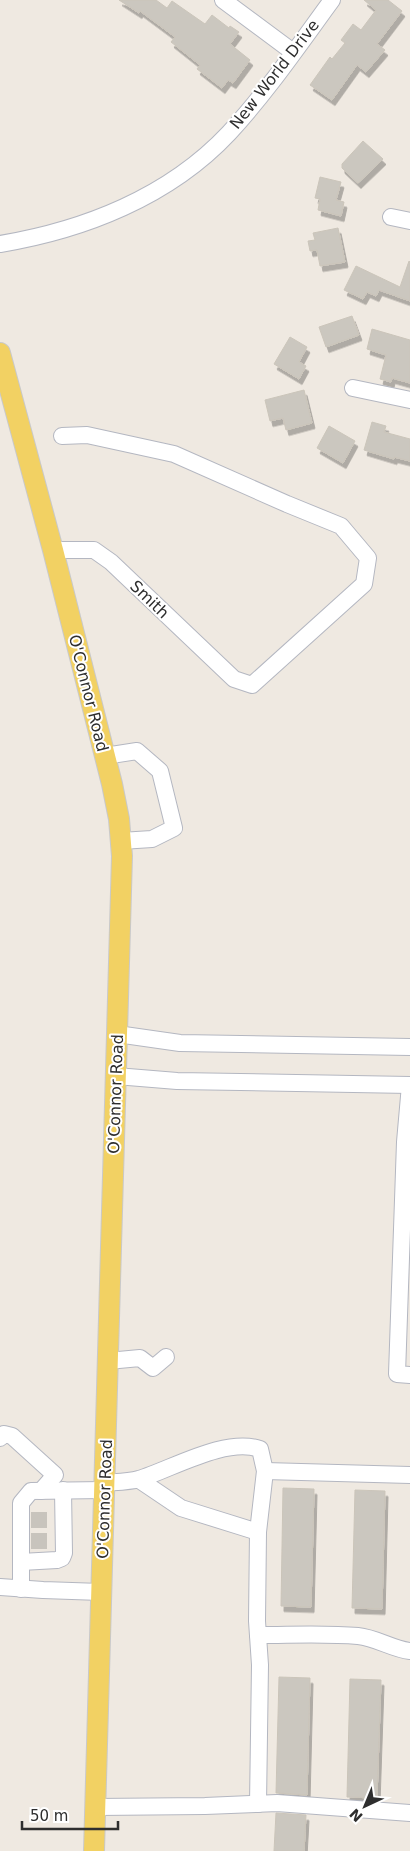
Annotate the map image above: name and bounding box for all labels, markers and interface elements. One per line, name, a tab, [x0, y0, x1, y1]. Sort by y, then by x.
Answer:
street label: New World Drive	[226, 16, 323, 133]
street label: Smith	[126, 576, 173, 622]
street label: O'Connor Road	[65, 633, 112, 754]
street label: O'Connor Road	[104, 1034, 127, 1154]
street label: O'Connor Road	[93, 1439, 116, 1559]
north arrow	[340, 1781, 390, 1831]
scale bar	[22, 1798, 119, 1830]
text: N	[346, 1806, 366, 1825]
text: 50 m	[30, 1807, 68, 1825]

